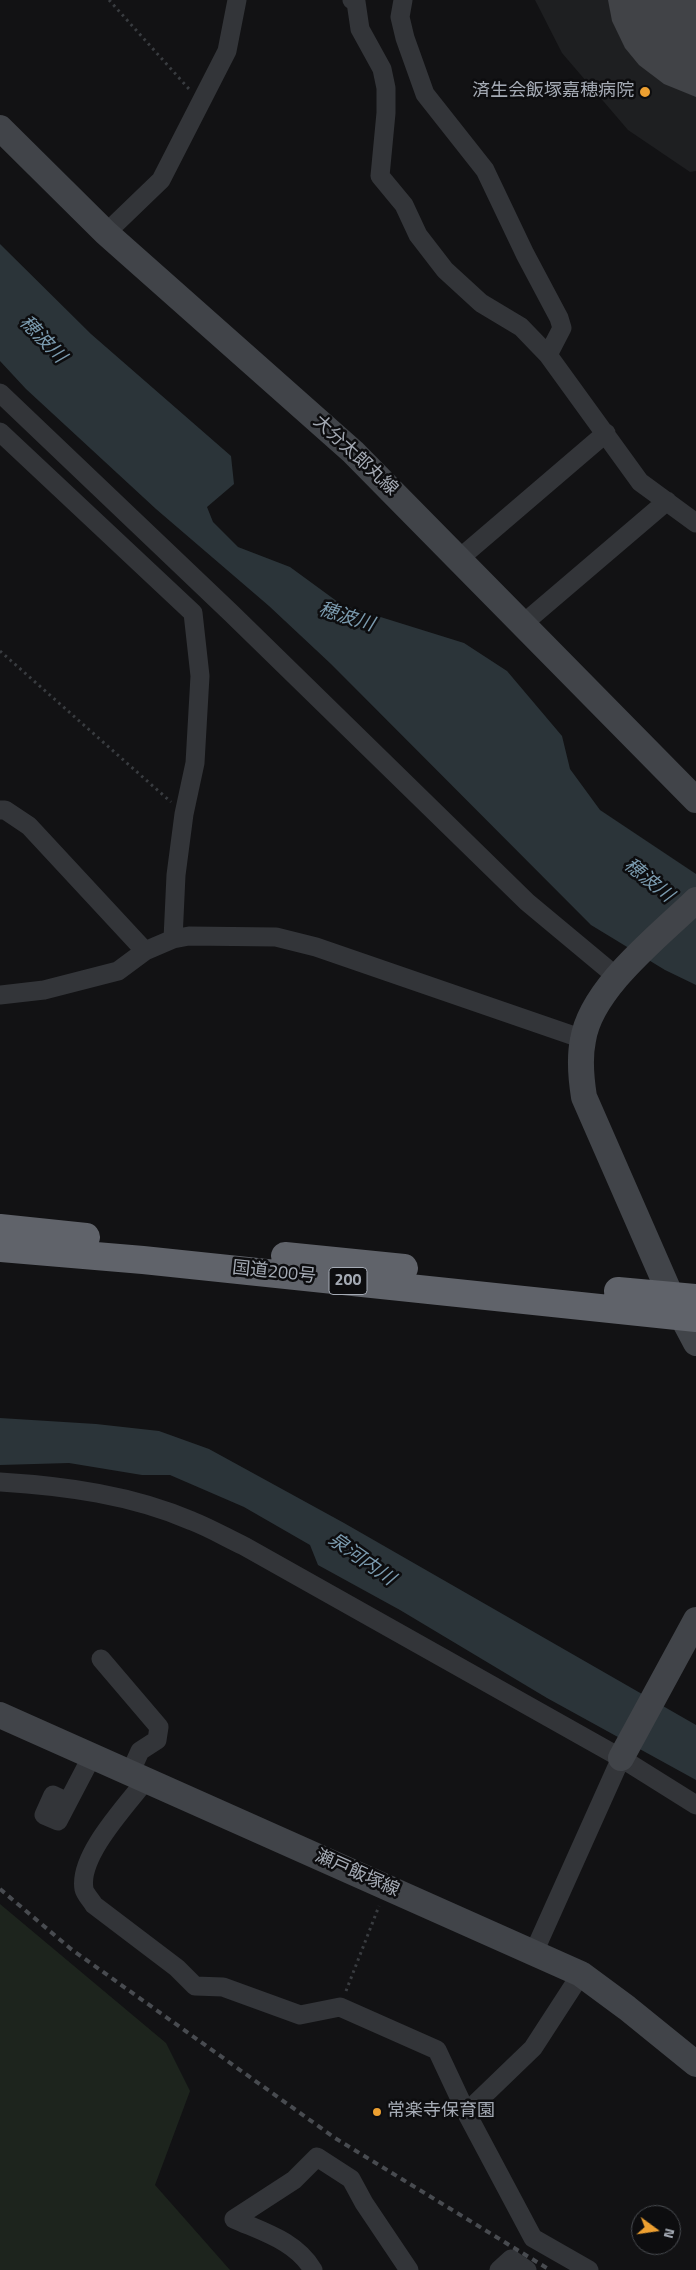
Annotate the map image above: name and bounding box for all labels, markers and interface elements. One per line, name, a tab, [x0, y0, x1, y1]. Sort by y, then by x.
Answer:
place label: 済生会飯塚嘉穂病院	[472, 81, 634, 103]
marker: 済生会飯塚嘉穂病院	[638, 85, 652, 99]
water label: 穂波川	[14, 312, 70, 368]
street label: 大分太郎丸線	[308, 411, 402, 501]
water label: 穂波川	[315, 599, 377, 637]
water label: 穂波川	[619, 854, 677, 908]
street label: 国道200号	[231, 1258, 317, 1288]
road number: 200	[329, 1268, 367, 1294]
water label: 泉河内川	[323, 1529, 399, 1591]
street label: 瀬戸飯塚線	[311, 1846, 403, 1902]
place label: 常楽寺保育園	[387, 2101, 495, 2123]
marker: 常楽寺保育園	[371, 2106, 383, 2118]
north arrow	[631, 2205, 681, 2255]
text: N	[659, 2226, 681, 2241]

